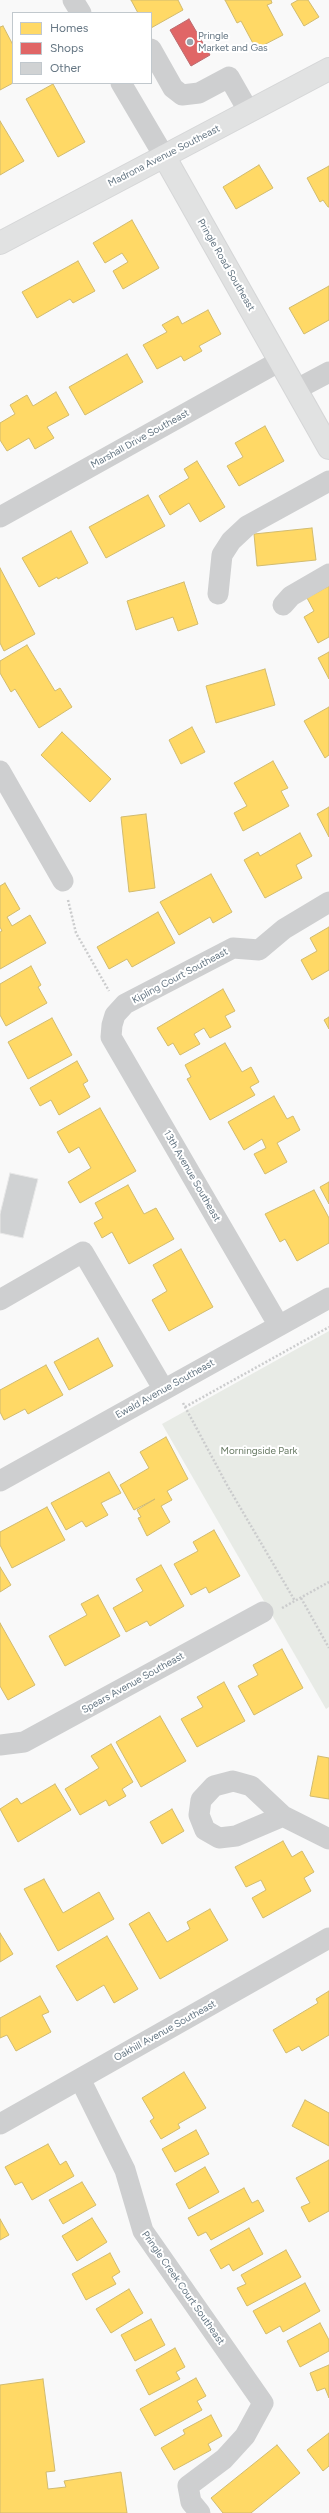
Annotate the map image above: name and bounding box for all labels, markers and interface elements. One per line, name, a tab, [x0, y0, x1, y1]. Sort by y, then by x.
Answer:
legend	[12, 12, 152, 84]
text: Homes	[50, 21, 88, 35]
place label: Pringle Market and Gas	[198, 30, 268, 54]
marker: Pringle Market and Gas	[185, 37, 195, 47]
text: Shops	[50, 41, 84, 55]
text: Other	[50, 61, 81, 75]
street label: Madrona Avenue Southeast	[106, 123, 222, 189]
street label: Pringle Road Southeast	[195, 217, 257, 313]
street label: Marshall Drive Southeast	[89, 407, 191, 471]
street label: Kipling Court Southeast	[130, 946, 230, 1006]
street label: 13th Avenue Southeast	[161, 1128, 223, 1224]
street label: Ewald Avenue Southeast	[113, 1357, 217, 1421]
park label: Morningside Park	[221, 1445, 297, 1457]
street label: Spears Avenue Southeast	[80, 1650, 186, 1716]
street label: Oakhill Avenue Southeast	[112, 1998, 218, 2064]
street label: Pringle Creek Court Southeast	[139, 2229, 227, 2347]

